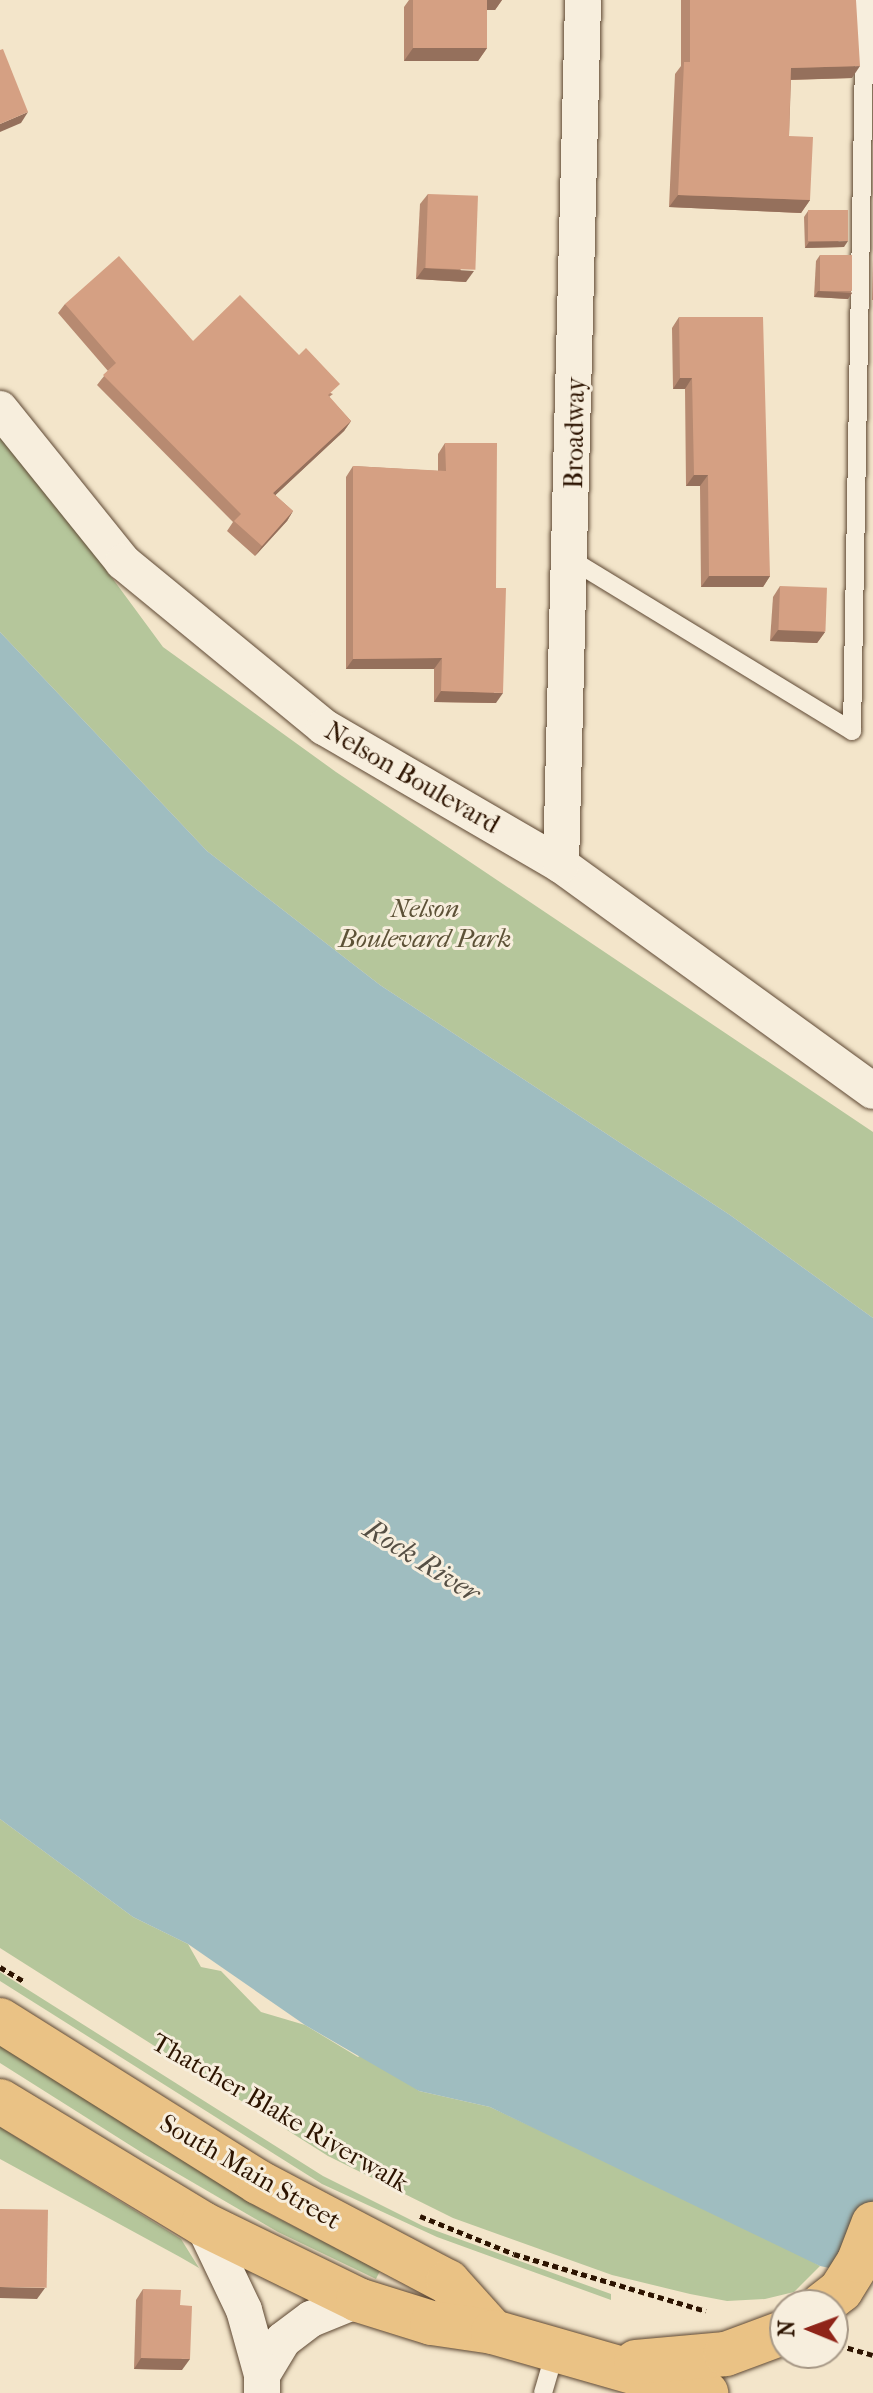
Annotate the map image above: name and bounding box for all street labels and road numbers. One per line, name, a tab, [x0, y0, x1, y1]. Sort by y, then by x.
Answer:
street label: Broadway	[558, 377, 592, 489]
street label: Nelson Boulevard	[319, 715, 505, 841]
street label: Thatcher Blake Riverwalk	[146, 2027, 414, 2199]
street label: South Main Street	[154, 2108, 346, 2236]

